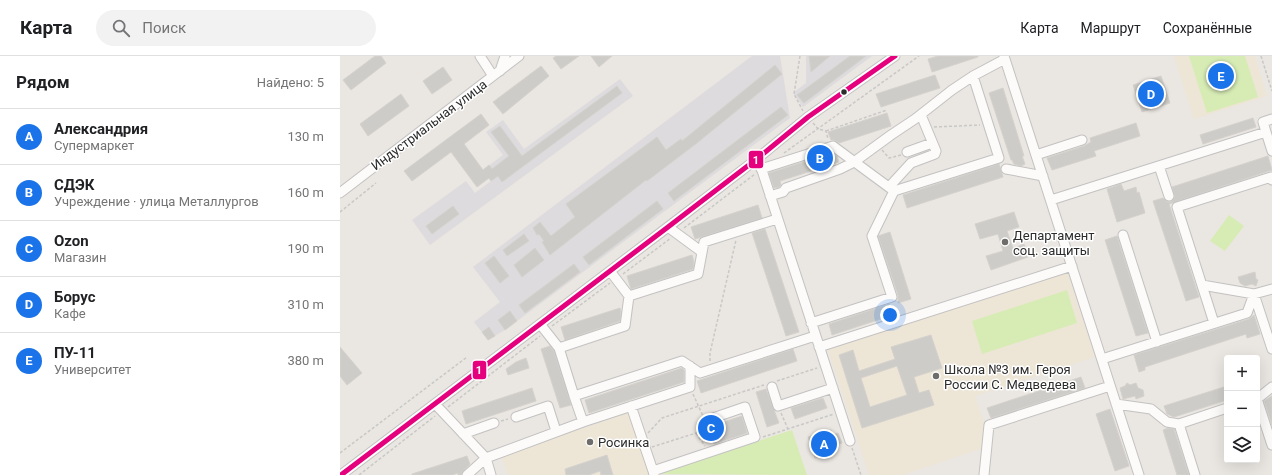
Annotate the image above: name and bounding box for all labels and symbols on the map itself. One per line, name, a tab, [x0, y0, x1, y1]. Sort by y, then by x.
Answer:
pin: E	[1208, 61, 1234, 91]
street label: Индустриальная улица	[368, 77, 490, 173]
pin: D	[1138, 79, 1164, 109]
unlabelled marker	[839, 87, 849, 97]
pin: B	[807, 143, 833, 173]
line badge: 1	[748, 150, 764, 169]
text: 1	[753, 154, 759, 167]
place label: Департамент соц. защиты	[1013, 228, 1095, 258]
marker: Департамент соц. защиты	[1000, 237, 1010, 247]
your location	[880, 305, 900, 325]
line badge: 1	[472, 360, 487, 380]
place label: Школа №3 им. Героя России С. Медведева	[944, 362, 1076, 392]
text: 1	[476, 364, 482, 377]
marker: Школа №3 им. Героя России С. Медведева	[931, 371, 941, 381]
pin: C	[698, 413, 724, 443]
pin: A	[811, 429, 837, 459]
place label: Росинка	[598, 435, 649, 450]
marker: Росинка	[585, 437, 595, 447]

